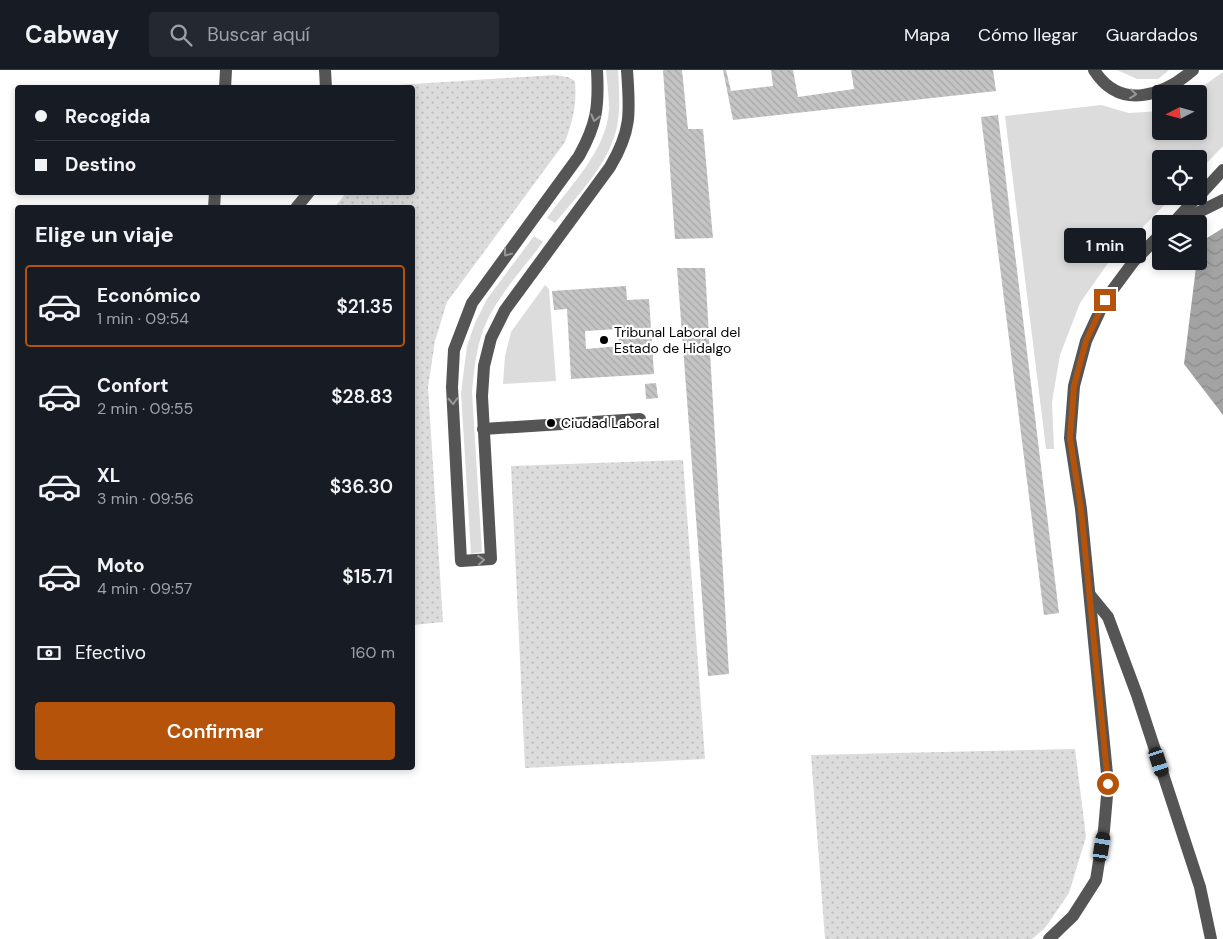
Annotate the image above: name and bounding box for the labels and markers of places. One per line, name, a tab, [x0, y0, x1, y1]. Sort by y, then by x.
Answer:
place label: Tribunal Laboral del Estado de Hidalgo	[614, 323, 740, 357]
marker: Tribunal Laboral del Estado de Hidalgo	[598, 334, 610, 346]
place label: Ciudad Laboral	[561, 414, 659, 432]
marker: Ciudad Laboral	[545, 417, 557, 429]

